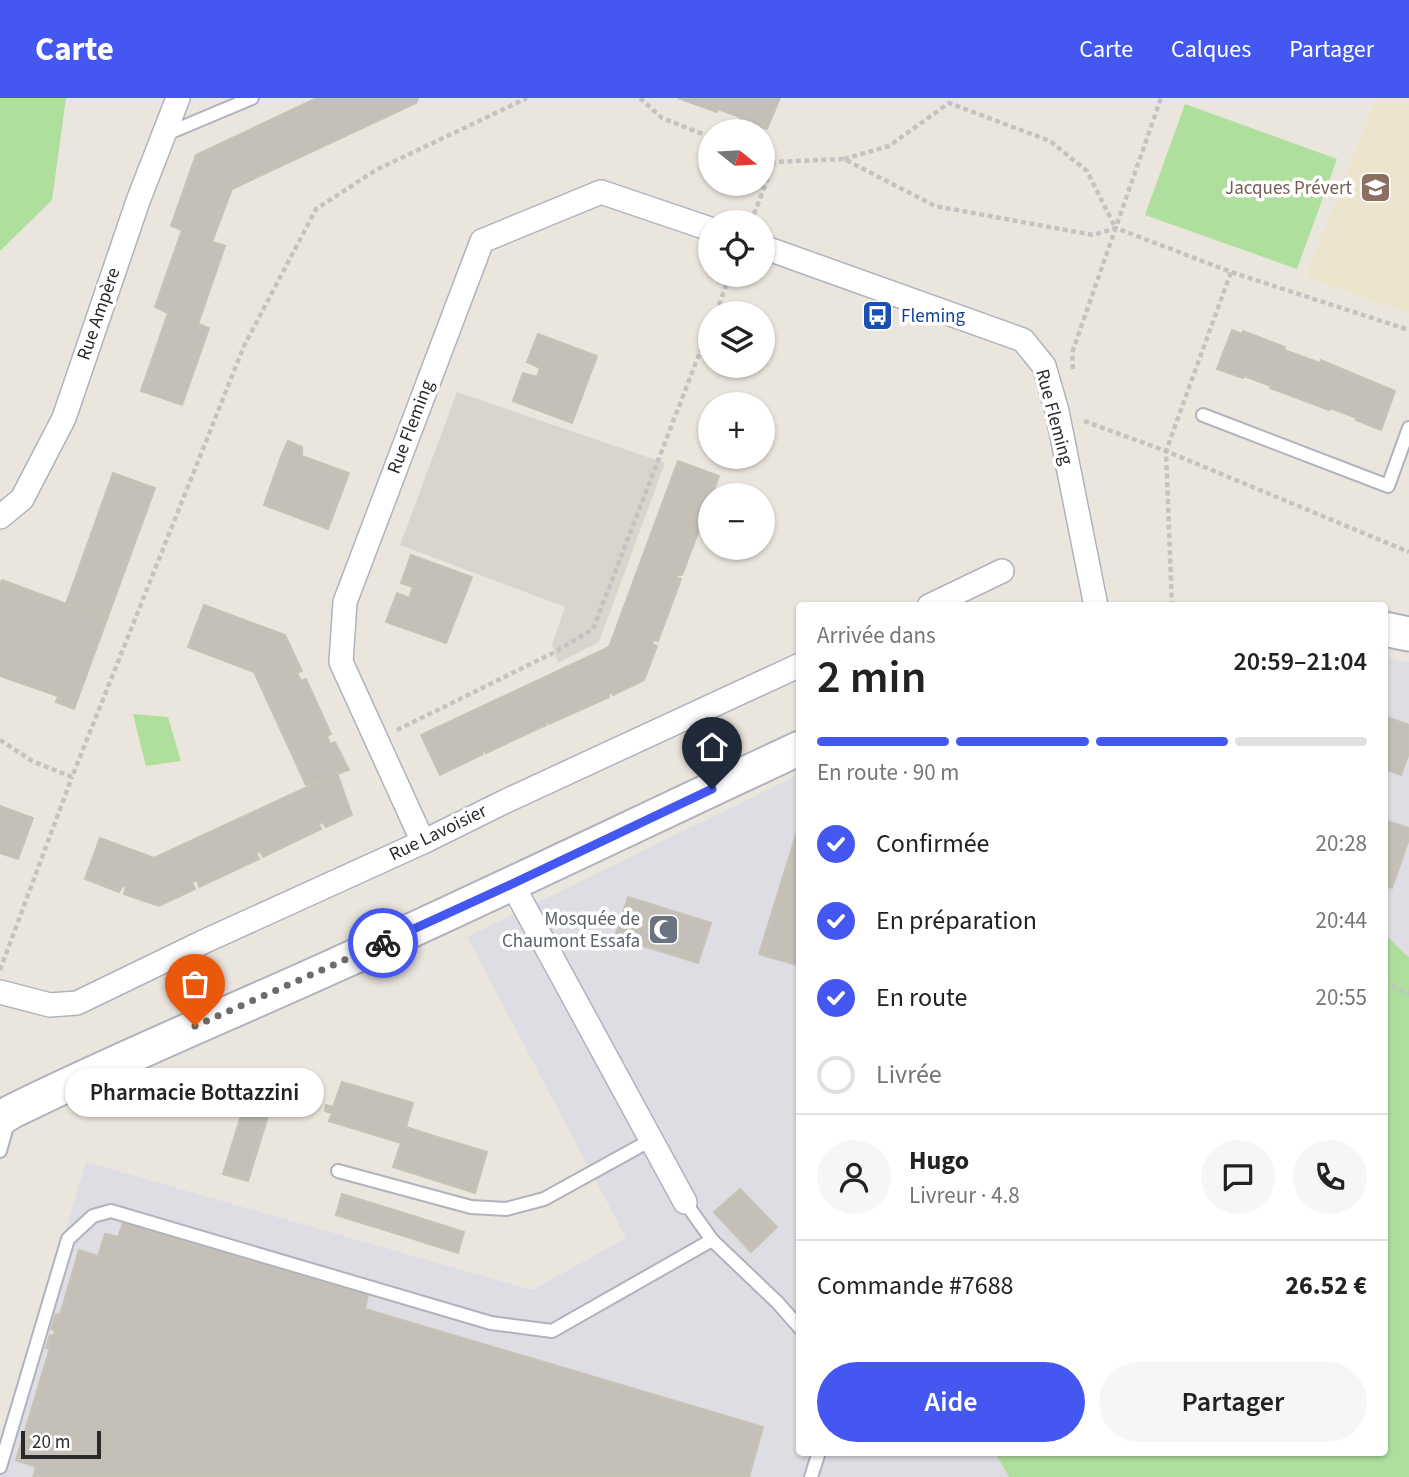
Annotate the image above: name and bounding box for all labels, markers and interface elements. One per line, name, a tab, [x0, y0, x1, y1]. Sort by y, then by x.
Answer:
text: Carte	[35, 26, 114, 73]
text: Carte	[1079, 32, 1133, 67]
text: Calques	[1171, 32, 1251, 67]
text: Partager	[1289, 32, 1374, 67]
north arrow	[698, 119, 775, 196]
map controls	[698, 119, 775, 560]
school or university icon: Jacques Prévert	[1358, 171, 1392, 205]
place label: Jacques Prévert	[1225, 175, 1353, 202]
button: locate	[698, 210, 775, 287]
street label: Rue Ampère	[71, 264, 127, 364]
bus stop icon: Fleming	[861, 299, 895, 333]
button: layers	[698, 301, 775, 378]
place label: Fleming	[901, 303, 965, 330]
street label: Rue Fleming	[1028, 366, 1080, 468]
street label: Rue Fleming	[381, 376, 441, 478]
button: +	[698, 392, 775, 469]
button: −	[698, 483, 775, 560]
text: Arrivée dans	[817, 619, 936, 652]
text: 20:59–21:04	[1234, 643, 1367, 680]
text: 2 min	[817, 645, 926, 710]
pin	[682, 717, 742, 789]
icon: home	[693, 728, 731, 766]
text: En route · 90 m	[817, 756, 959, 789]
street label: Rue Lavoisier	[385, 798, 492, 868]
icon: check	[817, 825, 855, 863]
text: Confirmée	[876, 825, 990, 862]
text: 20:28	[1316, 827, 1367, 860]
icon: check	[817, 902, 855, 940]
text: En préparation	[876, 902, 1037, 939]
text: 20:44	[1316, 904, 1367, 937]
place label: Mosquée de Chaumont Essafa	[502, 906, 640, 955]
courier	[348, 908, 418, 978]
mosque icon: Mosquée de Chaumont Essafa	[646, 913, 680, 947]
icon: bike	[364, 924, 402, 962]
pin	[165, 954, 225, 1026]
icon: bag	[176, 965, 214, 1003]
icon: check	[817, 979, 855, 1017]
text: En route	[876, 979, 967, 1016]
text: 20:55	[1316, 981, 1367, 1014]
text: Livrée	[876, 1056, 942, 1093]
callout: Pharmacie Bottazzini	[66, 1068, 324, 1117]
text: Pharmacie Bottazzini	[90, 1076, 299, 1109]
button: person	[817, 1140, 891, 1214]
button: chat	[1201, 1140, 1275, 1214]
button: phone	[1293, 1140, 1367, 1214]
text: Hugo	[909, 1142, 969, 1179]
text: Livreur · 4.8	[909, 1179, 1020, 1212]
text: Commande #7688	[817, 1267, 1014, 1304]
text: 26.52 €	[1285, 1267, 1367, 1304]
button: Aide	[817, 1362, 1085, 1442]
button: Partager	[1099, 1362, 1367, 1442]
scale bar	[21, 1428, 102, 1460]
text: 20 m	[32, 1429, 70, 1456]

